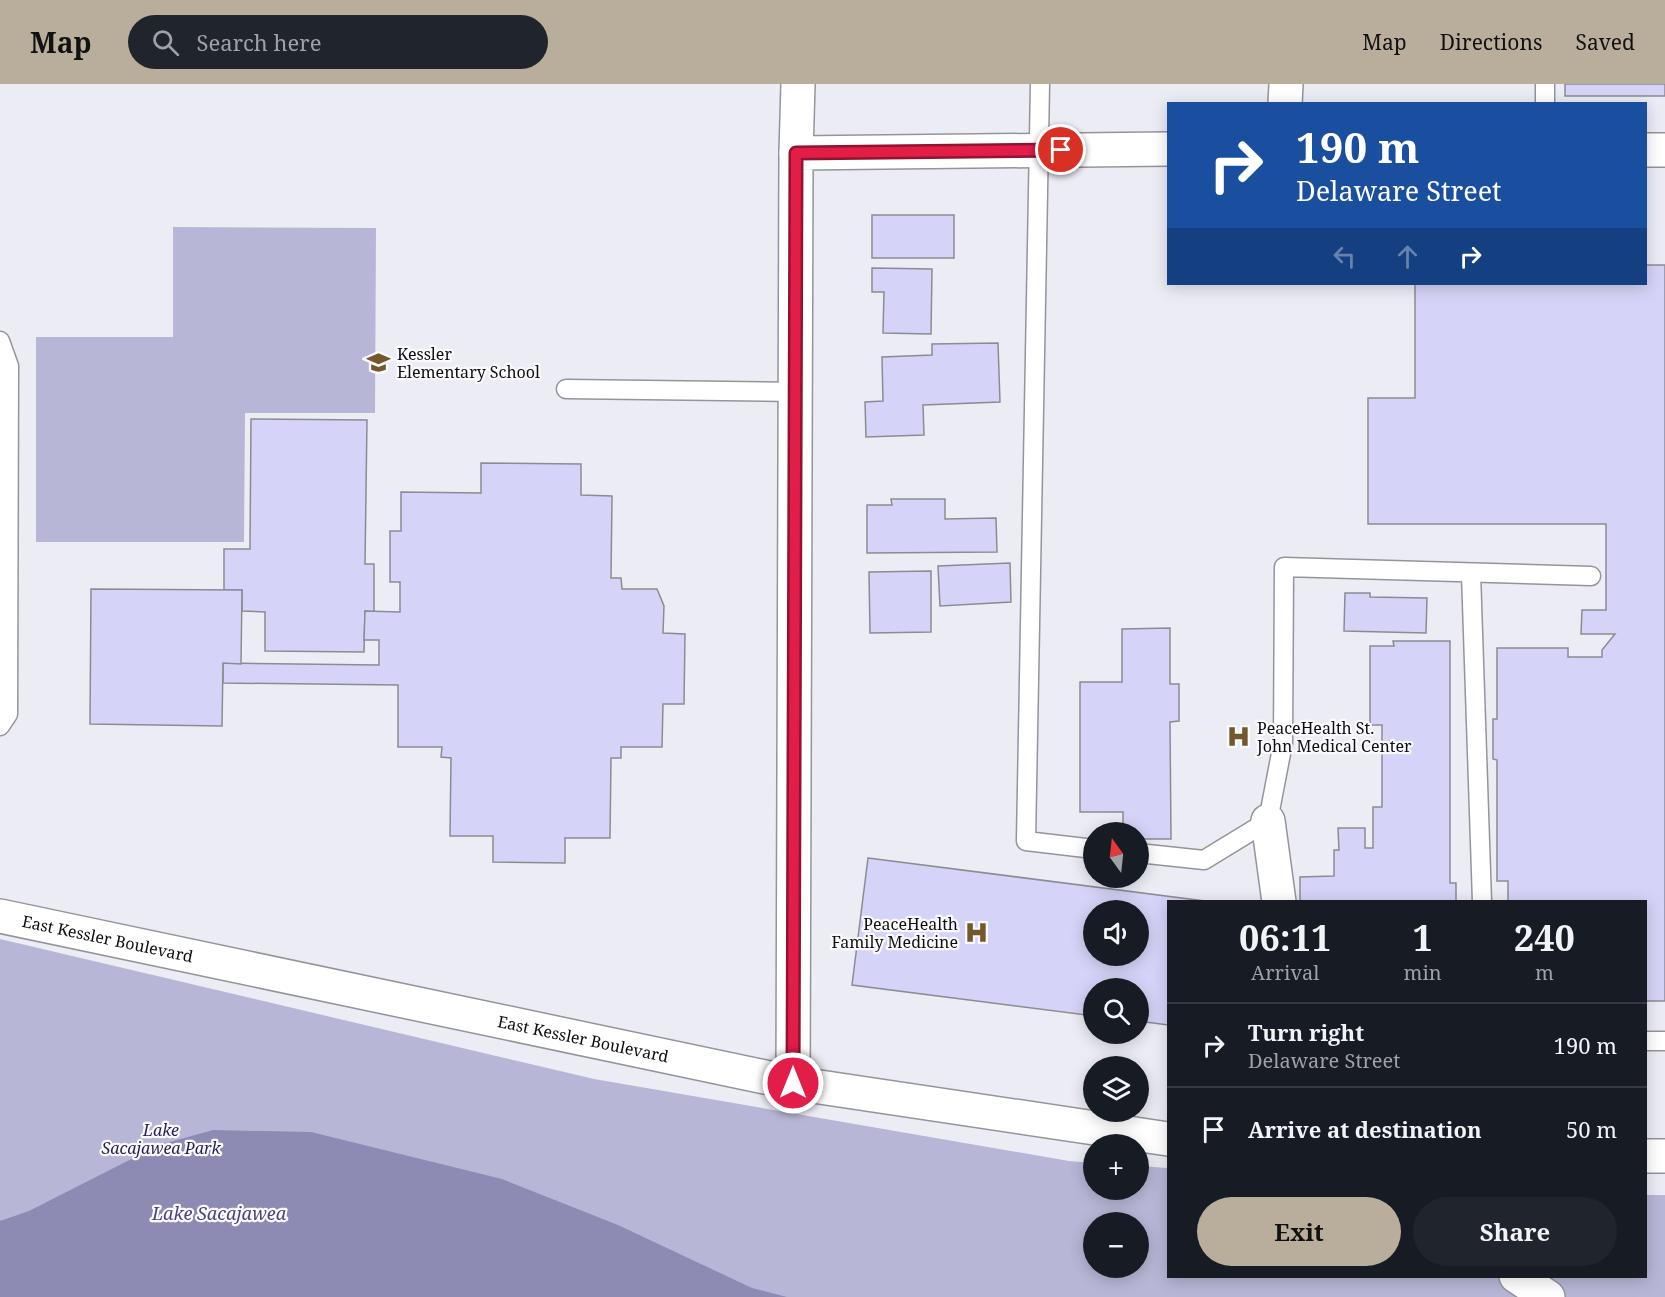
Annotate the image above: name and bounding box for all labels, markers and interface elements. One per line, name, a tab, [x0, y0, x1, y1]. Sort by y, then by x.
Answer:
search box	[128, 15, 548, 69]
text: Map	[30, 23, 92, 61]
icon: search	[149, 26, 182, 59]
text: Search here	[197, 27, 321, 57]
text: Map	[1362, 28, 1407, 56]
text: Directions	[1440, 28, 1542, 56]
text: Saved	[1575, 28, 1635, 56]
text: 190 m	[1296, 118, 1420, 175]
pin	[1035, 124, 1086, 175]
icon: right	[1197, 126, 1275, 204]
icon: arrive	[1044, 133, 1077, 166]
text: Delaware Street	[1296, 172, 1502, 209]
icon: left	[1328, 240, 1361, 273]
icon: ahead	[1391, 240, 1424, 273]
icon: right	[1454, 240, 1487, 273]
place label: Kessler Elementary School	[397, 343, 540, 383]
school or university icon: Kessler Elementary School	[366, 350, 392, 376]
place label: PeaceHealth St. John Medical Center	[1256, 717, 1412, 757]
hospital icon: PeaceHealth St. John Medical Center	[1226, 724, 1252, 750]
north arrow	[1083, 822, 1149, 888]
map controls	[1083, 822, 1149, 1278]
button: sound	[1083, 900, 1149, 966]
street label: East Kessler Boulevard	[20, 910, 195, 967]
place label: PeaceHealth Family Medicine	[831, 913, 958, 953]
text: 06:11	[1239, 913, 1331, 962]
text: 1	[1412, 913, 1433, 962]
text: 240	[1514, 913, 1575, 962]
hospital icon: PeaceHealth Family Medicine	[963, 920, 989, 946]
text: Arrival	[1251, 959, 1319, 986]
text: min	[1404, 959, 1442, 986]
text: m	[1535, 959, 1554, 986]
button: search	[1083, 978, 1149, 1044]
street label: East Kessler Boulevard	[496, 1010, 671, 1068]
text: Turn right	[1248, 1017, 1364, 1047]
icon: right	[1197, 1029, 1230, 1062]
text: 190 m	[1554, 1030, 1617, 1060]
text: Delaware Street	[1248, 1047, 1400, 1074]
position arrow	[761, 1051, 825, 1115]
button: layers	[1083, 1056, 1149, 1122]
icon: arrive	[1197, 1113, 1230, 1146]
text: Arrive at destination	[1248, 1114, 1482, 1144]
text: 50 m	[1566, 1114, 1617, 1144]
park label: Lake Sacajawea Park	[101, 1119, 221, 1159]
button: +	[1083, 1134, 1149, 1200]
button: Exit	[1197, 1197, 1401, 1266]
button: Share	[1413, 1197, 1617, 1266]
water label: Lake Sacajawea	[151, 1201, 287, 1225]
button: −	[1083, 1212, 1149, 1278]

